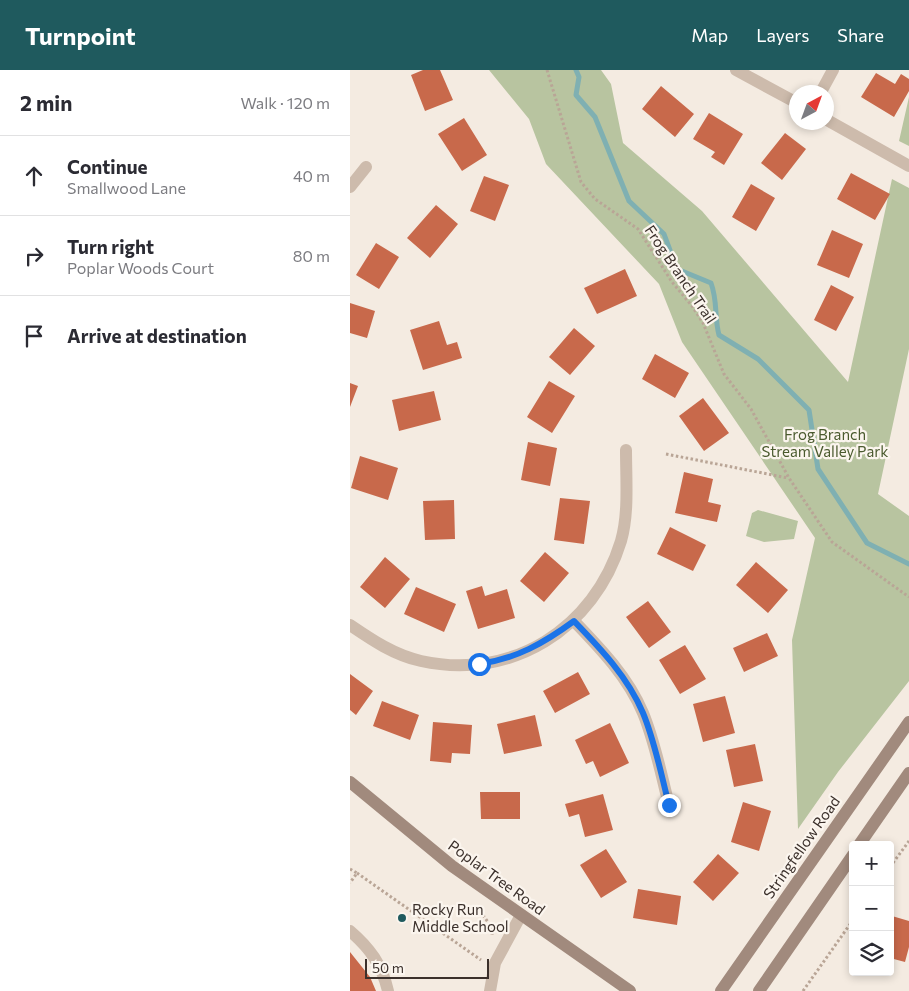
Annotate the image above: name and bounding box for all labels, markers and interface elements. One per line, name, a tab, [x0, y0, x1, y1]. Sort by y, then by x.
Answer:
text: Turnpoint	[25, 21, 136, 50]
text: Map	[691, 24, 728, 46]
text: Layers	[756, 24, 809, 46]
text: Share	[837, 24, 884, 46]
north arrow	[789, 85, 834, 130]
text: 2 min	[20, 90, 72, 115]
text: Walk · 120 m	[240, 93, 330, 112]
text: Continue	[67, 155, 147, 178]
icon: ahead	[20, 162, 48, 190]
text: 40 m	[293, 166, 330, 185]
text: Smallwood Lane	[67, 178, 186, 197]
street label: Frog Branch Trail	[641, 221, 721, 327]
text: Turn right	[67, 235, 154, 258]
icon: right	[20, 242, 48, 270]
text: 80 m	[293, 246, 330, 265]
text: Poplar Woods Court	[67, 258, 214, 277]
icon: arrive	[20, 322, 48, 350]
text: Arrive at destination	[67, 324, 247, 347]
park label: Frog Branch Stream Valley Park	[762, 425, 888, 460]
route start	[468, 653, 491, 676]
street label: Stringfellow Road	[759, 792, 843, 902]
route end	[658, 794, 681, 817]
street label: Poplar Tree Road	[445, 836, 549, 918]
map controls	[849, 841, 894, 976]
button: +	[849, 841, 894, 886]
button: −	[849, 886, 894, 931]
place label: Rocky Run Middle School	[412, 900, 509, 935]
marker: Rocky Run Middle School	[396, 912, 408, 924]
button: layers	[849, 931, 894, 976]
scale bar	[365, 956, 489, 979]
text: 50 m	[372, 959, 404, 976]

